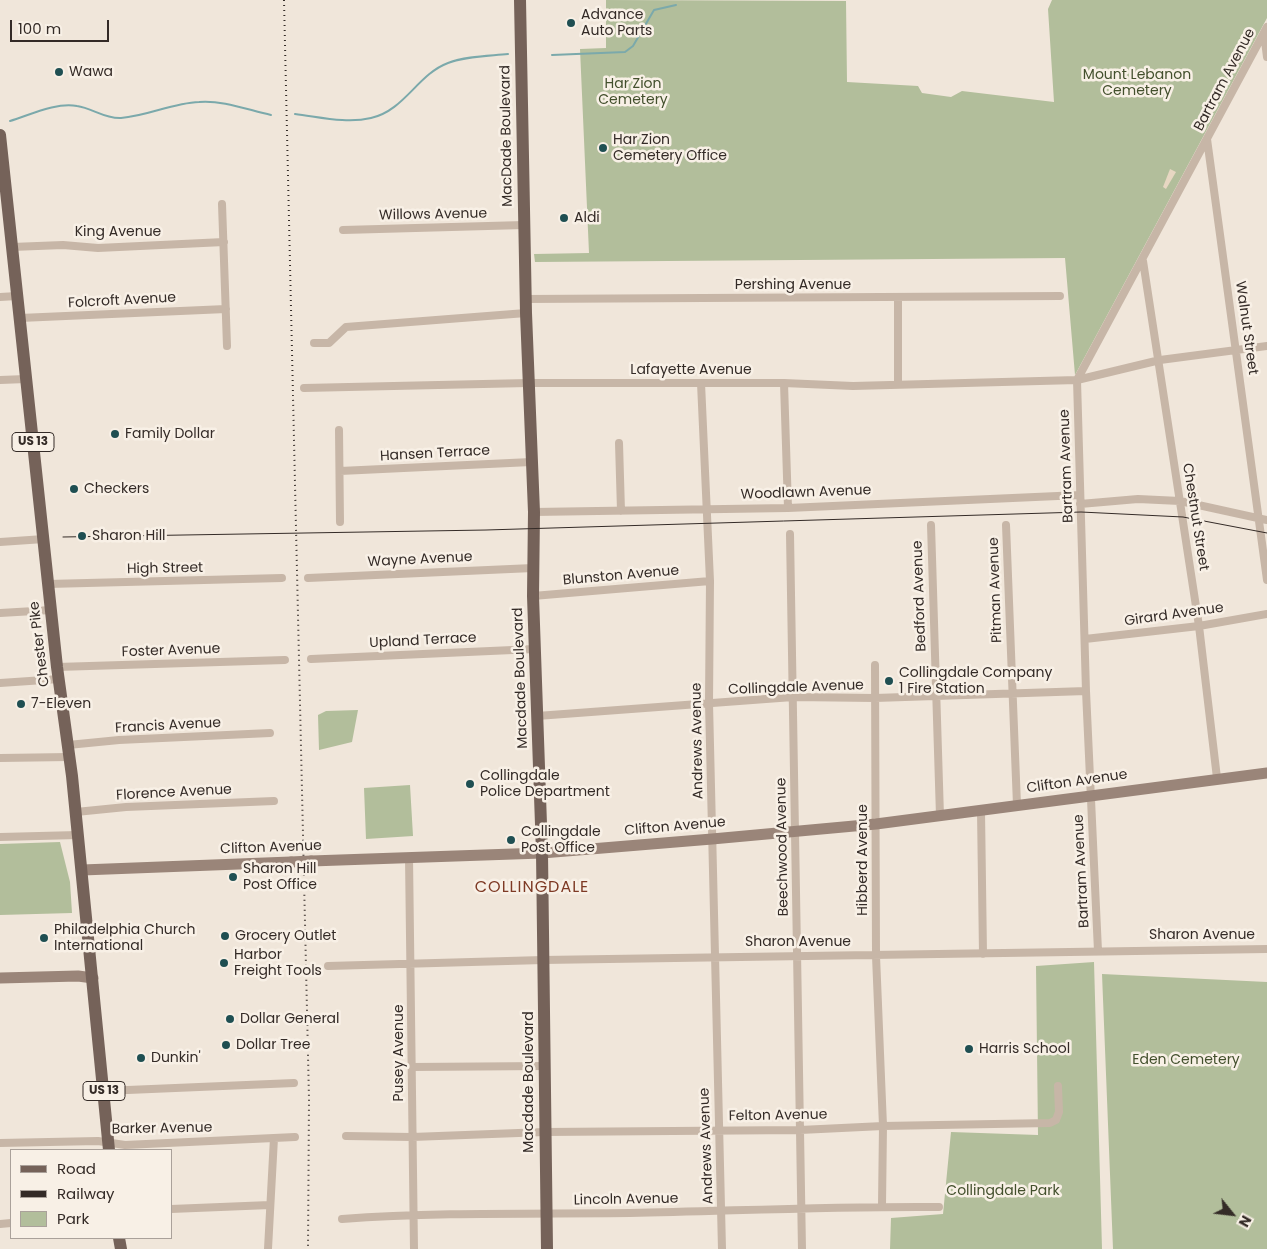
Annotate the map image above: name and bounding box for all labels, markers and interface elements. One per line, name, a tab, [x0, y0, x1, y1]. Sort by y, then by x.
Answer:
place label: Advance Auto Parts	[581, 7, 652, 40]
scale bar	[12, 10, 111, 42]
marker: Advance Auto Parts	[565, 17, 577, 29]
text: 100 m	[18, 18, 61, 39]
street label: Bartram Avenue	[1191, 26, 1259, 134]
place label: Wawa	[69, 64, 113, 80]
street label: MacDade Boulevard	[497, 65, 517, 207]
marker: Wawa	[53, 66, 65, 78]
park label: Mount Lebanon Cemetery	[1083, 67, 1191, 100]
park label: Har Zion Cemetery	[598, 76, 668, 108]
place label: Har Zion Cemetery Office	[613, 132, 727, 164]
marker: Har Zion Cemetery Office	[597, 142, 609, 154]
street label: Willows Avenue	[379, 206, 487, 224]
place label: Aldi	[574, 210, 600, 226]
marker: Aldi	[558, 212, 570, 224]
street label: King Avenue	[75, 224, 161, 240]
street label: Pershing Avenue	[735, 277, 851, 293]
street label: Walnut Street	[1231, 280, 1261, 376]
street label: Folcroft Avenue	[68, 290, 176, 312]
street label: Lafayette Avenue	[630, 362, 752, 378]
street label: Bartram Avenue	[1057, 409, 1077, 523]
place label: Family Dollar	[125, 426, 215, 442]
marker: Family Dollar	[109, 428, 121, 440]
road number: US 13	[12, 432, 54, 452]
street label: Hansen Terrace	[380, 443, 490, 465]
street label: Chestnut Street	[1178, 462, 1212, 572]
place label: Checkers	[84, 481, 149, 497]
street label: Woodlawn Avenue	[740, 482, 872, 504]
marker: Checkers	[68, 483, 80, 495]
place label: Sharon Hill	[92, 528, 166, 544]
marker: Sharon Hill	[76, 530, 88, 542]
street label: Pitman Avenue	[986, 537, 1006, 643]
street label: Bedford Avenue	[910, 540, 930, 652]
street label: Wayne Avenue	[367, 549, 473, 571]
street label: High Street	[127, 560, 203, 578]
street label: Blunston Avenue	[562, 563, 680, 589]
street label: Chester Pike	[26, 600, 54, 688]
street label: Girard Avenue	[1123, 600, 1225, 630]
street label: Macdade Boulevard	[510, 607, 532, 749]
street label: Upland Terrace	[369, 630, 477, 652]
street label: Foster Avenue	[121, 641, 221, 661]
place label: Collingdale Company 1 Fire Station	[899, 665, 1052, 698]
marker: Collingdale Company 1 Fire Station	[883, 675, 895, 687]
street label: Collingdale Avenue	[728, 677, 864, 699]
street label: Andrews Avenue	[689, 682, 707, 800]
place label: 7-Eleven	[31, 696, 91, 712]
marker: 7-Eleven	[15, 698, 27, 710]
street label: Francis Avenue	[115, 715, 221, 737]
street label: Clifton Avenue	[1026, 767, 1128, 797]
place label: Collingdale Police Department	[480, 768, 610, 800]
marker: Collingdale Police Department	[464, 778, 476, 790]
street label: Beechwood Avenue	[773, 778, 793, 916]
street label: Florence Avenue	[116, 782, 232, 804]
street label: Hibberd Avenue	[855, 804, 871, 916]
street label: Clifton Avenue	[624, 814, 726, 840]
street label: Bartram Avenue	[1071, 814, 1093, 928]
place label: Collingdale Post Office	[521, 824, 601, 856]
marker: Collingdale Post Office	[505, 834, 517, 846]
street label: Clifton Avenue	[220, 838, 322, 858]
place label: Sharon Hill Post Office	[243, 861, 317, 894]
marker: Sharon Hill Post Office	[227, 871, 239, 883]
district label: COLLINGDALE	[473, 878, 591, 898]
place label: Philadelphia Church International	[54, 922, 195, 954]
street label: Sharon Avenue	[1149, 927, 1255, 943]
place label: Grocery Outlet	[235, 928, 336, 944]
marker: Grocery Outlet	[219, 930, 231, 942]
marker: Philadelphia Church International	[38, 932, 50, 944]
street label: Sharon Avenue	[745, 934, 851, 950]
place label: Harbor Freight Tools	[234, 947, 322, 980]
marker: Harbor Freight Tools	[218, 957, 230, 969]
street label: Pusey Avenue	[391, 1004, 407, 1102]
place label: Dollar General	[240, 1011, 340, 1027]
street label: Macdade Boulevard	[521, 1011, 537, 1153]
marker: Dollar General	[224, 1013, 236, 1025]
place label: Dollar Tree	[236, 1037, 310, 1053]
marker: Dollar Tree	[220, 1039, 232, 1051]
place label: Harris School	[979, 1041, 1070, 1057]
marker: Harris School	[963, 1043, 975, 1055]
place label: Dunkin'	[151, 1050, 201, 1066]
marker: Dunkin'	[135, 1052, 147, 1064]
park label: Eden Cemetery	[1132, 1052, 1240, 1068]
road number: US 13	[83, 1082, 125, 1100]
street label: Andrews Avenue	[697, 1087, 717, 1205]
street label: Felton Avenue	[729, 1107, 827, 1125]
street label: Barker Avenue	[112, 1120, 212, 1138]
legend	[10, 1149, 172, 1239]
text: Road	[57, 1158, 96, 1179]
text: Railway	[57, 1183, 115, 1204]
park label: Collingdale Park	[946, 1183, 1060, 1199]
north arrow	[1207, 1189, 1257, 1239]
street label: Lincoln Avenue	[574, 1191, 678, 1209]
text: Park	[57, 1208, 89, 1229]
text: N	[1234, 1212, 1256, 1231]

